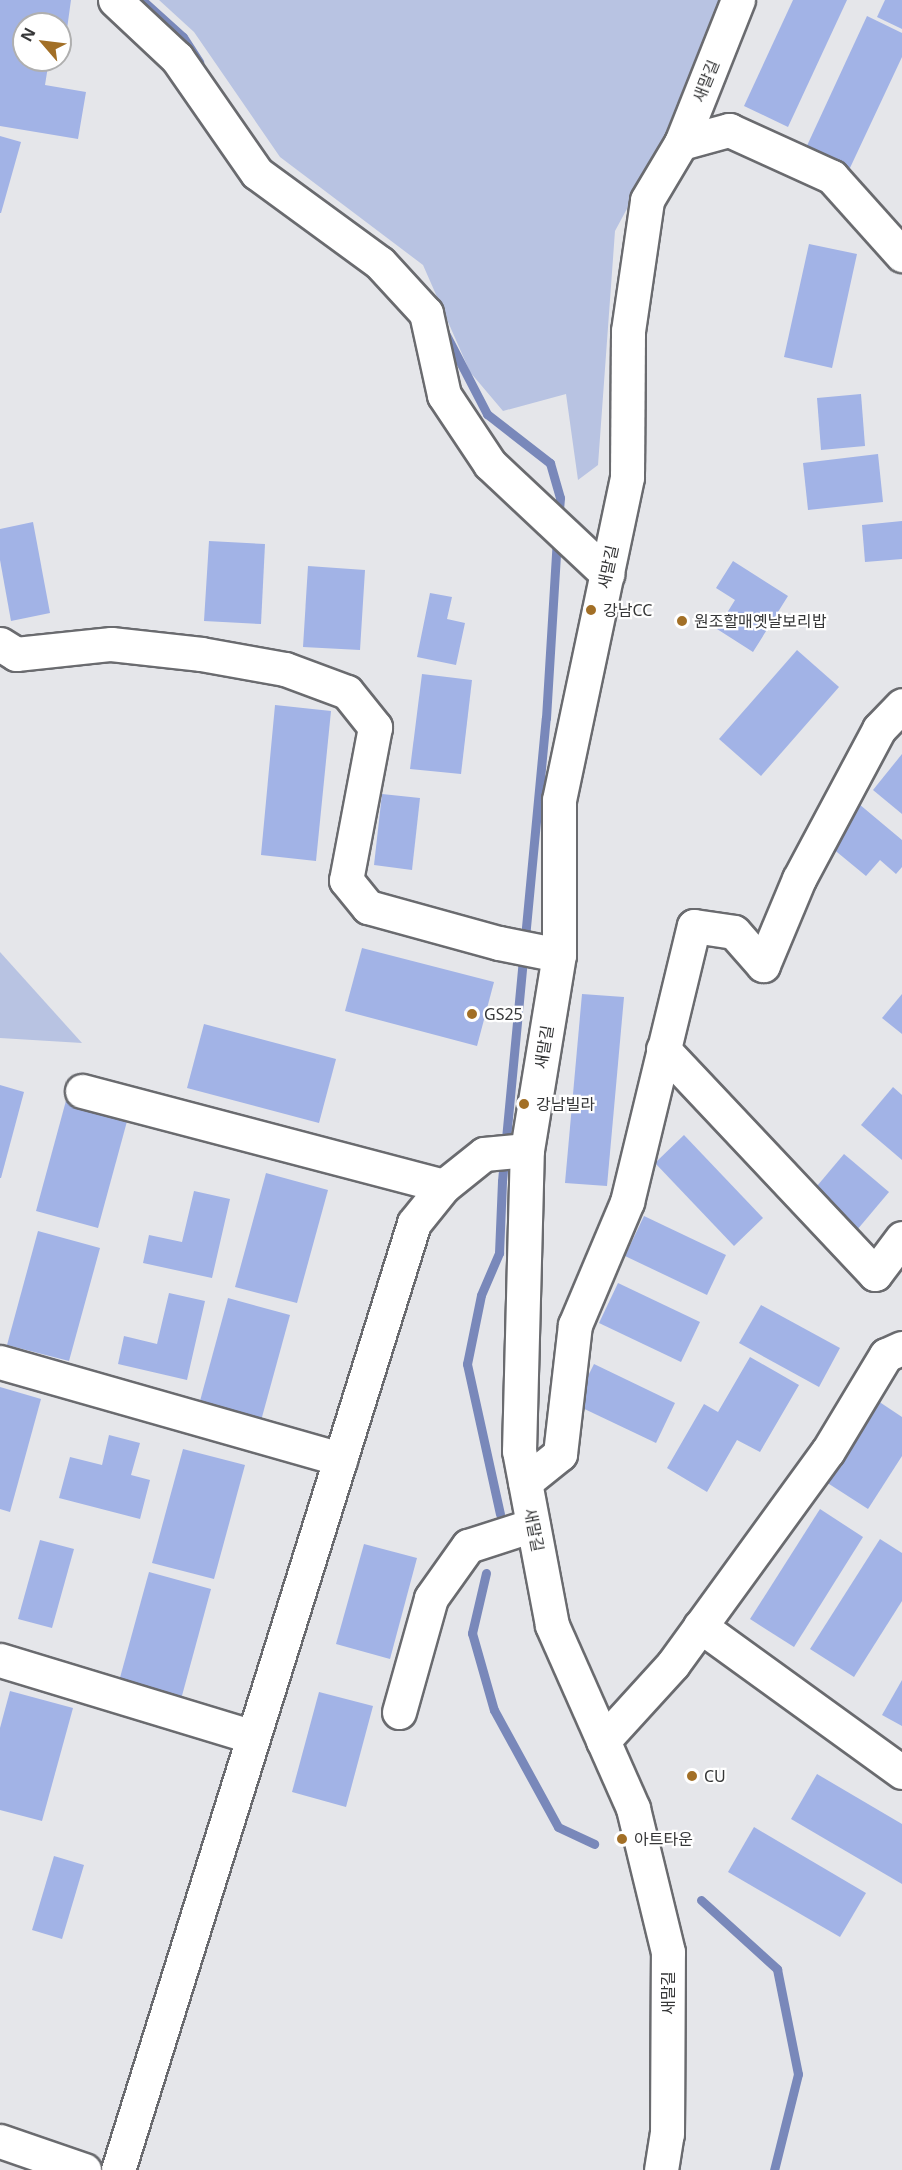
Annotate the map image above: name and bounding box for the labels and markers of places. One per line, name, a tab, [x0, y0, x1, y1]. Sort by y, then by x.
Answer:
place label: 강남CC	[603, 600, 652, 620]
marker: 강남CC	[584, 603, 598, 617]
place label: 원조할매옛날보리밥	[694, 611, 826, 631]
marker: 원조할매옛날보리밥	[675, 614, 689, 628]
place label: GS25	[484, 1004, 523, 1024]
marker: GS25	[465, 1007, 479, 1021]
place label: 강남빌라	[536, 1094, 595, 1114]
marker: 강남빌라	[517, 1097, 531, 1111]
place label: CU	[704, 1766, 726, 1786]
marker: CU	[685, 1769, 699, 1783]
place label: 아트타운	[634, 1829, 693, 1849]
marker: 아트타운	[615, 1832, 629, 1846]

